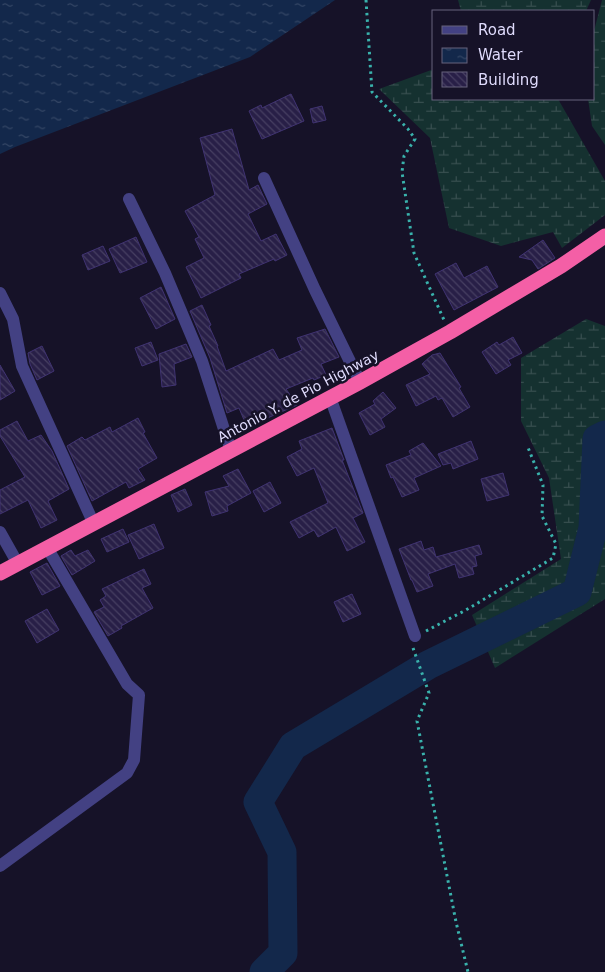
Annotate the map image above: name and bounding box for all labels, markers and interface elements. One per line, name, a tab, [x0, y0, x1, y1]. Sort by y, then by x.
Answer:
legend	[432, 10, 595, 100]
text: Road	[478, 21, 516, 39]
text: Water	[478, 46, 523, 64]
text: Building	[478, 71, 539, 89]
street label: Antonio Y. de Pio Highway	[215, 347, 381, 445]

